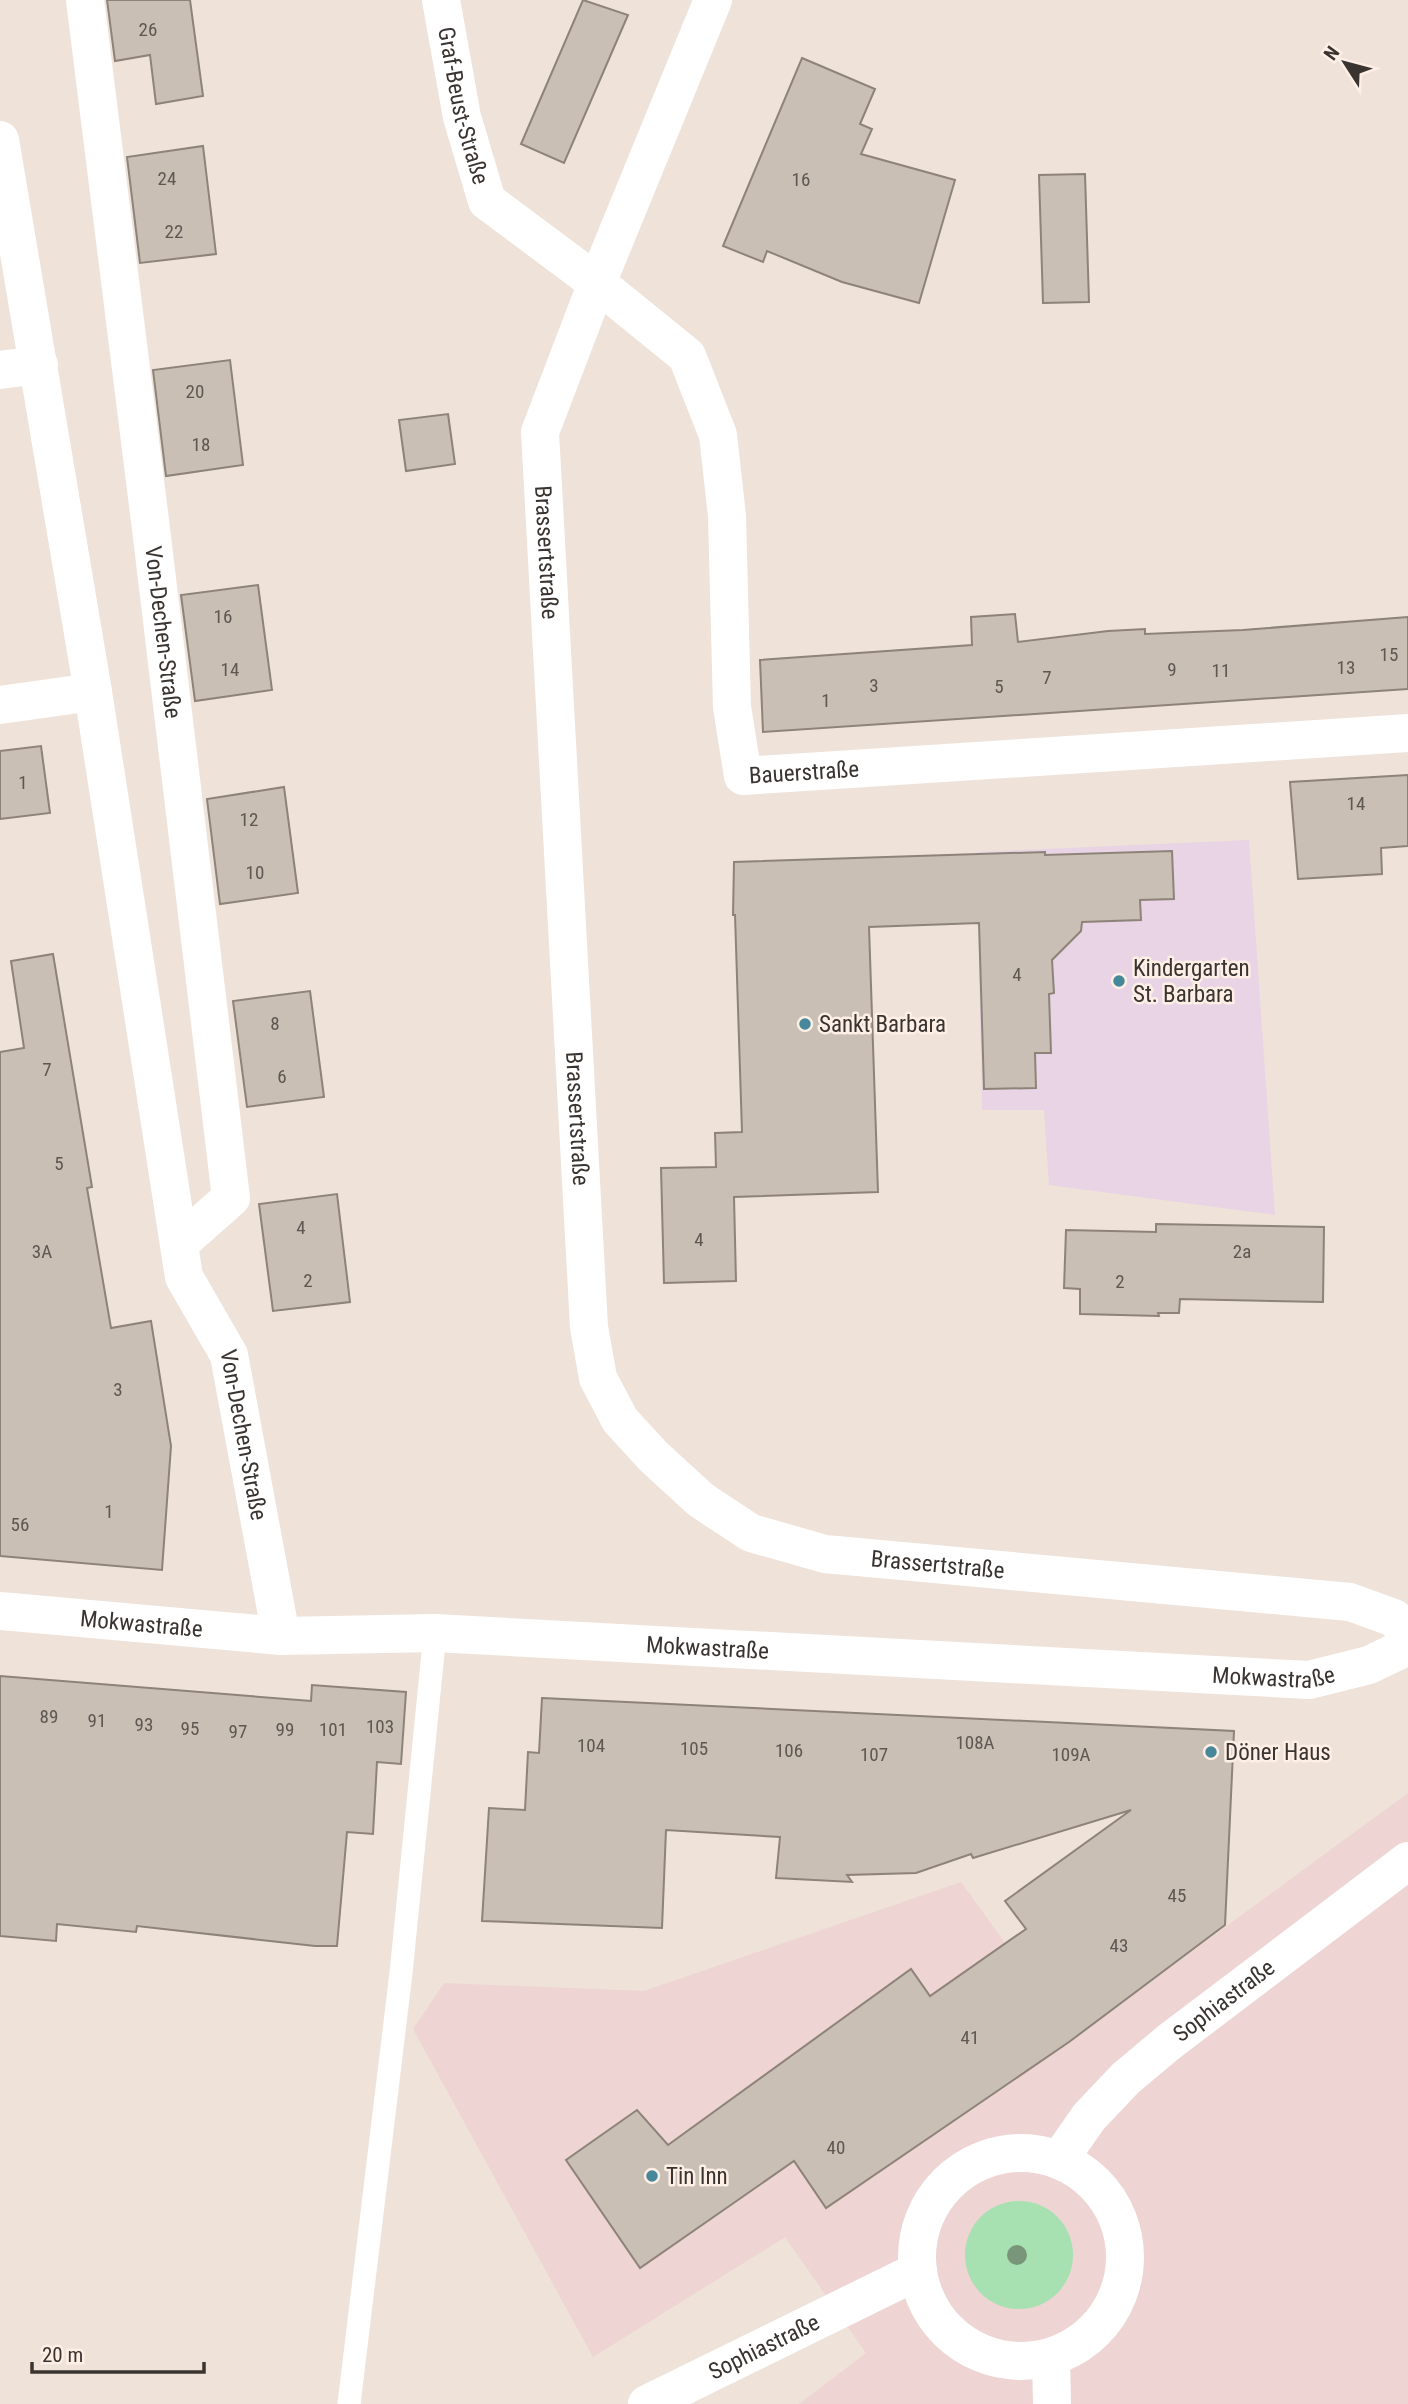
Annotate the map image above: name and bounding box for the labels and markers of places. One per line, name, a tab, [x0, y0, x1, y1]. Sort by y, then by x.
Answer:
place label: Kindergarten St. Barbara	[1133, 955, 1250, 1008]
marker: Kindergarten St. Barbara	[1111, 973, 1127, 989]
place label: Sankt Barbara	[819, 1011, 946, 1038]
marker: Sankt Barbara	[797, 1016, 813, 1032]
place label: Döner Haus	[1225, 1739, 1331, 1766]
marker: Döner Haus	[1203, 1744, 1219, 1760]
place label: Tin Inn	[666, 2163, 728, 2190]
marker: Tin Inn	[644, 2168, 660, 2184]

